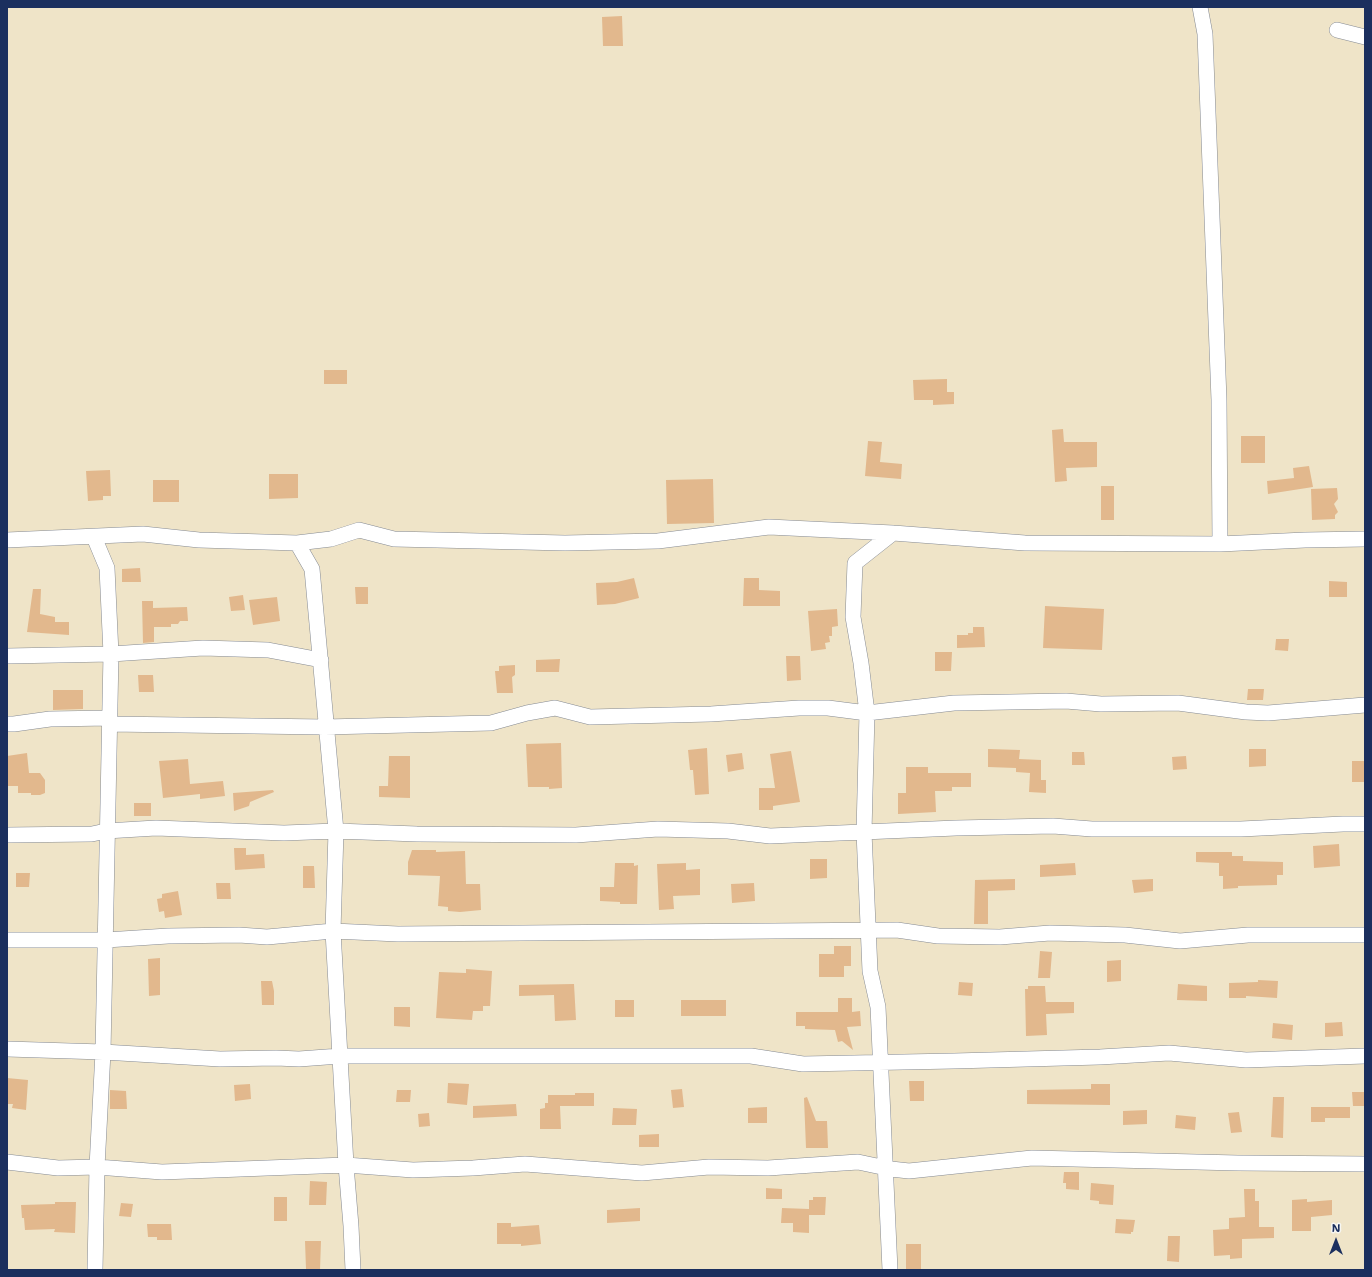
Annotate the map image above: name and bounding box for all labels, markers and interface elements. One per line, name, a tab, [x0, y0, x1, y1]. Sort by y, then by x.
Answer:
north arrow	[1316, 1221, 1356, 1261]
text: N	[1332, 1221, 1340, 1236]

